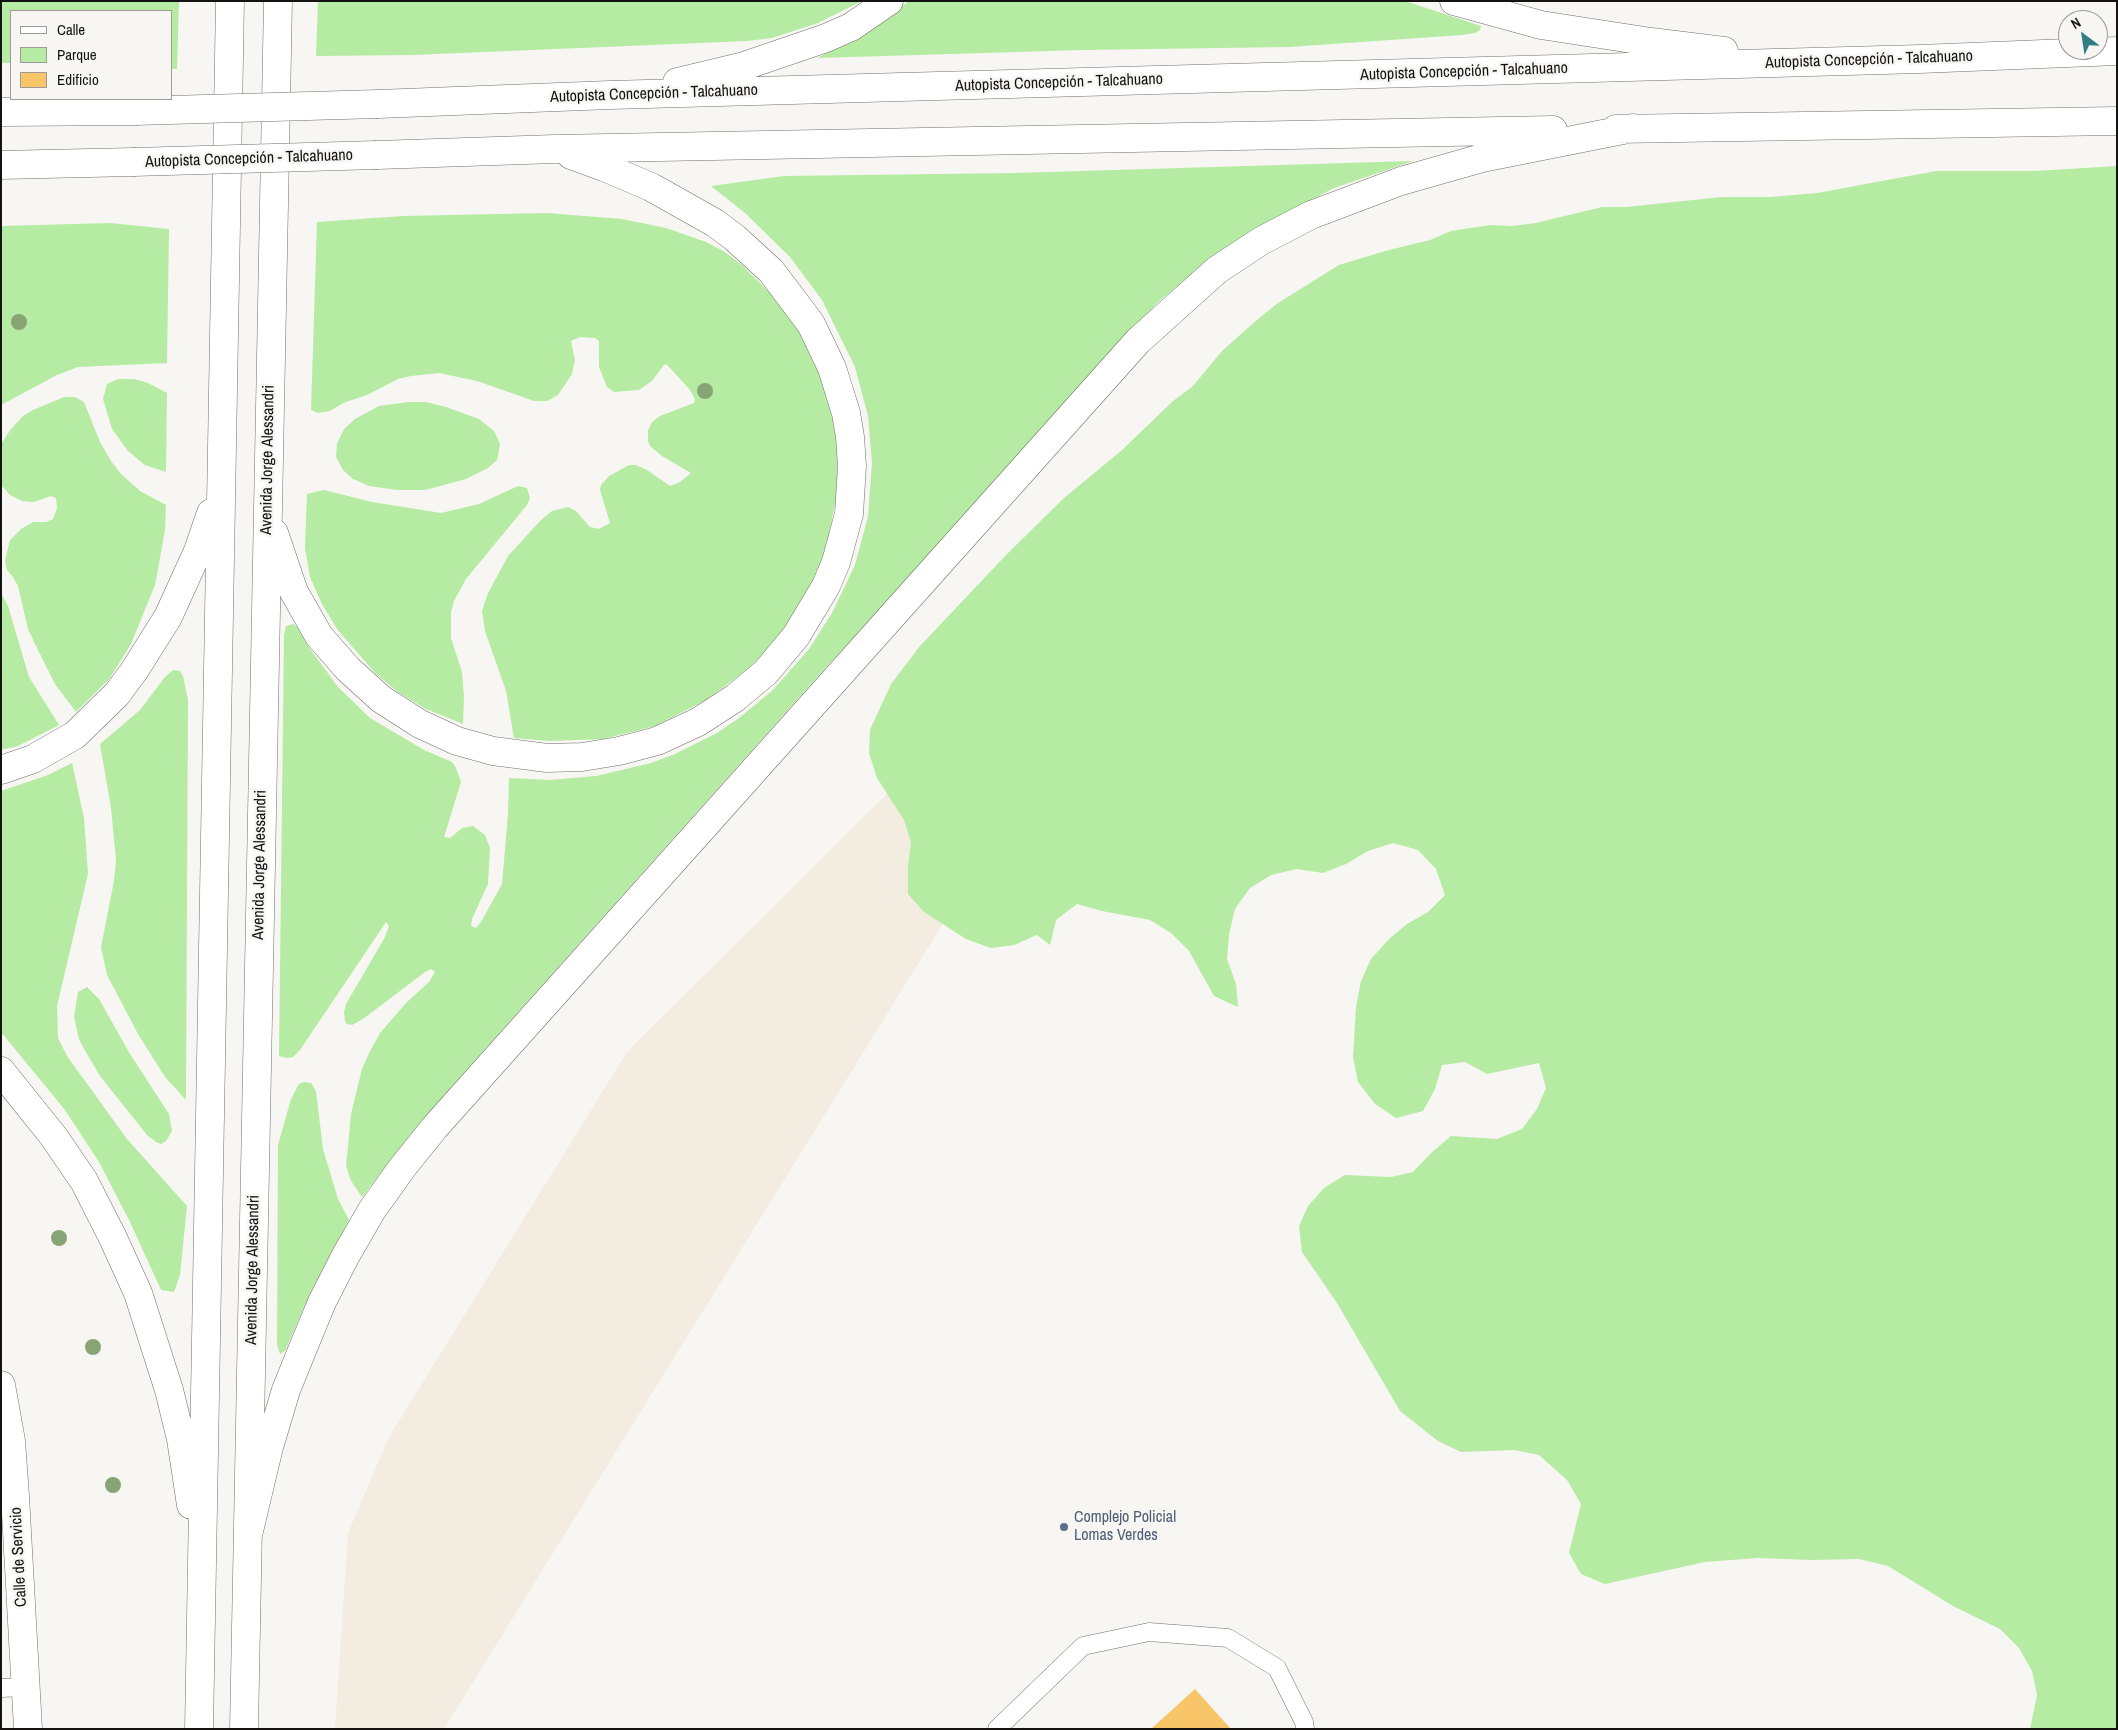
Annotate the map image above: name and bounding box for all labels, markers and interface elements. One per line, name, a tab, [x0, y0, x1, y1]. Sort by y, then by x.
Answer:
legend	[10, 10, 172, 100]
north arrow	[2058, 10, 2108, 60]
text: N	[2068, 13, 2084, 33]
text: Calle	[57, 19, 85, 40]
text: Parque	[57, 44, 97, 65]
street label: Autopista Concepción - Talcahuano	[1765, 47, 1973, 73]
street label: Autopista Concepción - Talcahuano	[1360, 59, 1568, 85]
text: Edificio	[57, 69, 99, 90]
street label: Autopista Concepción - Talcahuano	[955, 70, 1163, 96]
street label: Autopista Concepción - Talcahuano	[550, 81, 758, 107]
street label: Autopista Concepción - Talcahuano	[145, 146, 353, 172]
street label: Avenida Jorge Alessandri	[257, 385, 279, 535]
street label: Avenida Jorge Alessandri	[249, 790, 271, 940]
street label: Avenida Jorge Alessandri	[242, 1195, 264, 1345]
street label: Calle de Servicio	[7, 1507, 31, 1607]
place label: Complejo Policial Lomas Verdes	[1074, 1508, 1176, 1546]
marker: Complejo Policial Lomas Verdes	[1058, 1521, 1070, 1533]

